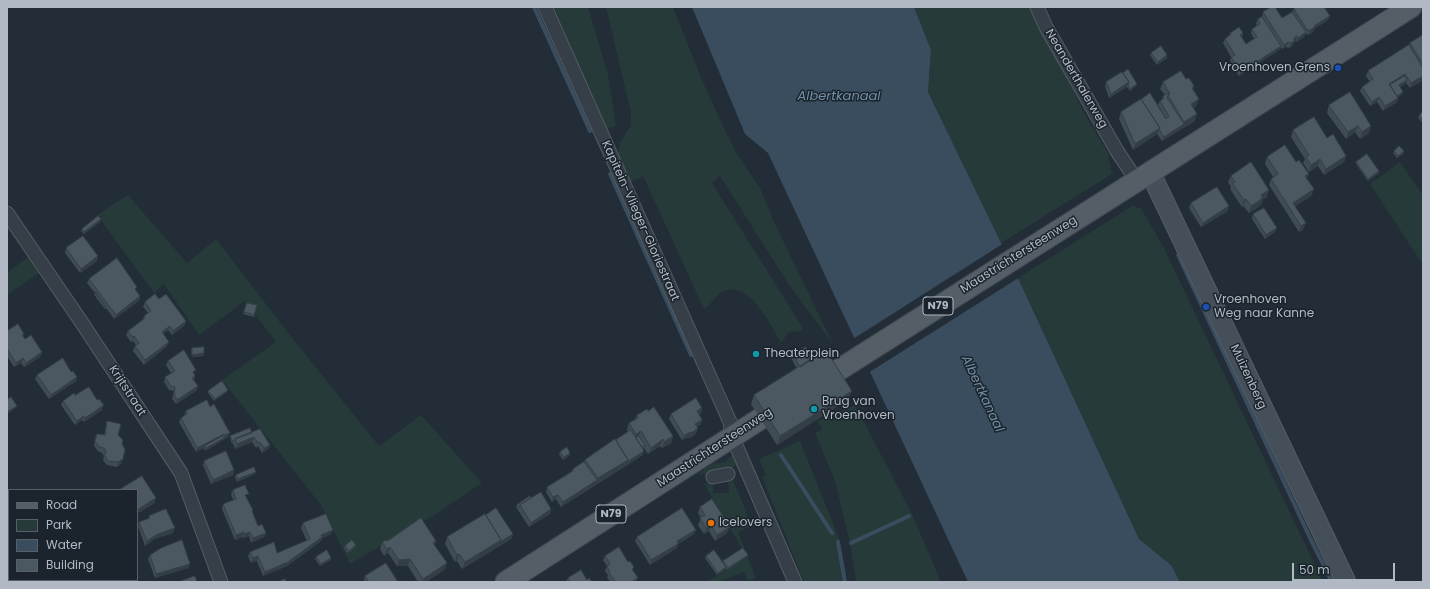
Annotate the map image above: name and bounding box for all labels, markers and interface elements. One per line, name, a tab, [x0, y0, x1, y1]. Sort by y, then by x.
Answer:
street label: Neanderthalerweg	[1042, 27, 1110, 131]
place label: Vroenhoven Grens	[1219, 61, 1330, 75]
marker: Vroenhoven Grens	[1333, 63, 1343, 73]
water label: Albertkanaal	[798, 89, 880, 105]
street label: Kapitein-Vlieger-Gloriestraat	[598, 139, 682, 303]
street label: Maastrichtersteenweg	[958, 213, 1080, 297]
place label: Vroenhoven Weg naar Kanne	[1214, 293, 1314, 321]
road number: N79	[923, 297, 953, 315]
marker: Vroenhoven Weg naar Kanne	[1201, 302, 1211, 312]
street label: Muizenberg	[1227, 342, 1269, 412]
place label: Theaterplein	[764, 347, 839, 361]
marker: Theaterplein	[751, 349, 761, 359]
water label: Albertkanaal	[957, 353, 1007, 435]
street label: Krijtstraat	[105, 363, 149, 419]
place label: Brug van Vroenhoven	[822, 395, 895, 423]
marker: Brug van Vroenhoven	[809, 404, 819, 414]
street label: Maastrichtersteenweg	[655, 405, 775, 491]
legend	[8, 489, 138, 581]
text: Road	[46, 496, 77, 513]
road number: N79	[596, 505, 626, 523]
text: Park	[46, 516, 72, 533]
place label: Icelovers	[719, 516, 772, 530]
marker: Icelovers	[706, 518, 716, 528]
text: Water	[46, 536, 82, 553]
scale bar	[1294, 555, 1397, 581]
text: Building	[46, 556, 94, 573]
text: 50 m	[1299, 561, 1330, 578]

